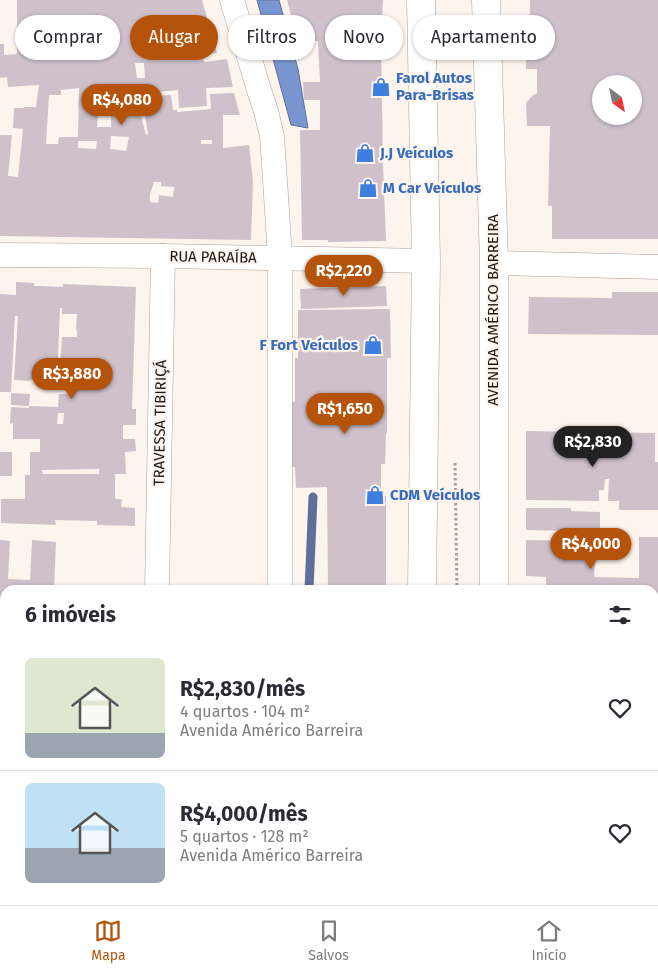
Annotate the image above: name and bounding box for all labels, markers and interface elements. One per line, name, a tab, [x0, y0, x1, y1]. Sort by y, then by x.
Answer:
chip: Comprar	[15, 15, 120, 60]
chip: Alugar	[130, 15, 218, 60]
chip: Filtros	[228, 15, 315, 60]
chip: Novo	[325, 15, 403, 60]
chip: Apartamento	[413, 15, 555, 60]
place label: Farol Autos Para-Brisas	[396, 69, 474, 104]
north arrow	[592, 75, 642, 125]
map controls	[592, 75, 642, 125]
shop icon: Farol Autos Para-Brisas	[370, 76, 392, 98]
pin: R$4,080	[76, 84, 168, 126]
text: R$4,080	[92, 90, 152, 109]
shop icon: J.J Veículos	[354, 142, 376, 164]
place label: J.J Veículos	[379, 144, 453, 162]
shop icon: M Car Veículos	[357, 177, 379, 199]
place label: M Car Veículos	[383, 179, 481, 197]
street label: AVENIDA AMÉRICO BARREIRA	[484, 214, 502, 406]
street label: RUA PARAÍBA	[169, 247, 257, 267]
pin: R$2,220	[298, 254, 390, 297]
text: R$2,220	[316, 261, 372, 280]
shop icon: F Fort Veículos	[362, 334, 384, 356]
place label: F Fort Veículos	[260, 336, 358, 354]
pin: R$3,880	[26, 358, 118, 400]
street label: TRAVESSA TIBIRIÇÁ	[150, 359, 170, 486]
text: R$3,880	[43, 364, 101, 383]
pin: R$1,650	[299, 392, 391, 435]
text: R$1,650	[317, 399, 373, 418]
pin: R$2,830	[547, 426, 639, 468]
text: R$2,830	[564, 432, 622, 451]
shop icon: CDM Veículos	[364, 484, 386, 506]
place label: CDM Veículos	[390, 486, 480, 504]
pin: R$4,000	[545, 528, 637, 570]
text: R$4,000	[561, 534, 621, 553]
icon: filters	[606, 601, 634, 629]
text: 6 imóveis	[25, 602, 116, 628]
text: R$2,830/mês	[180, 676, 305, 702]
icon: home	[65, 678, 125, 738]
icon: heart	[606, 694, 634, 722]
text: 4 quartos · 104 m²	[180, 702, 310, 721]
text: Avenida Américo Barreira	[180, 721, 363, 740]
text: R$4,000/mês	[180, 801, 308, 827]
icon: home	[65, 803, 125, 863]
icon: heart	[606, 819, 634, 847]
text: 5 quartos · 128 m²	[180, 827, 309, 846]
text: Avenida Américo Barreira	[180, 846, 363, 865]
tab: Mapa	[91, 917, 126, 964]
tab: Salvos	[308, 917, 349, 964]
tab: Início	[532, 917, 567, 964]

